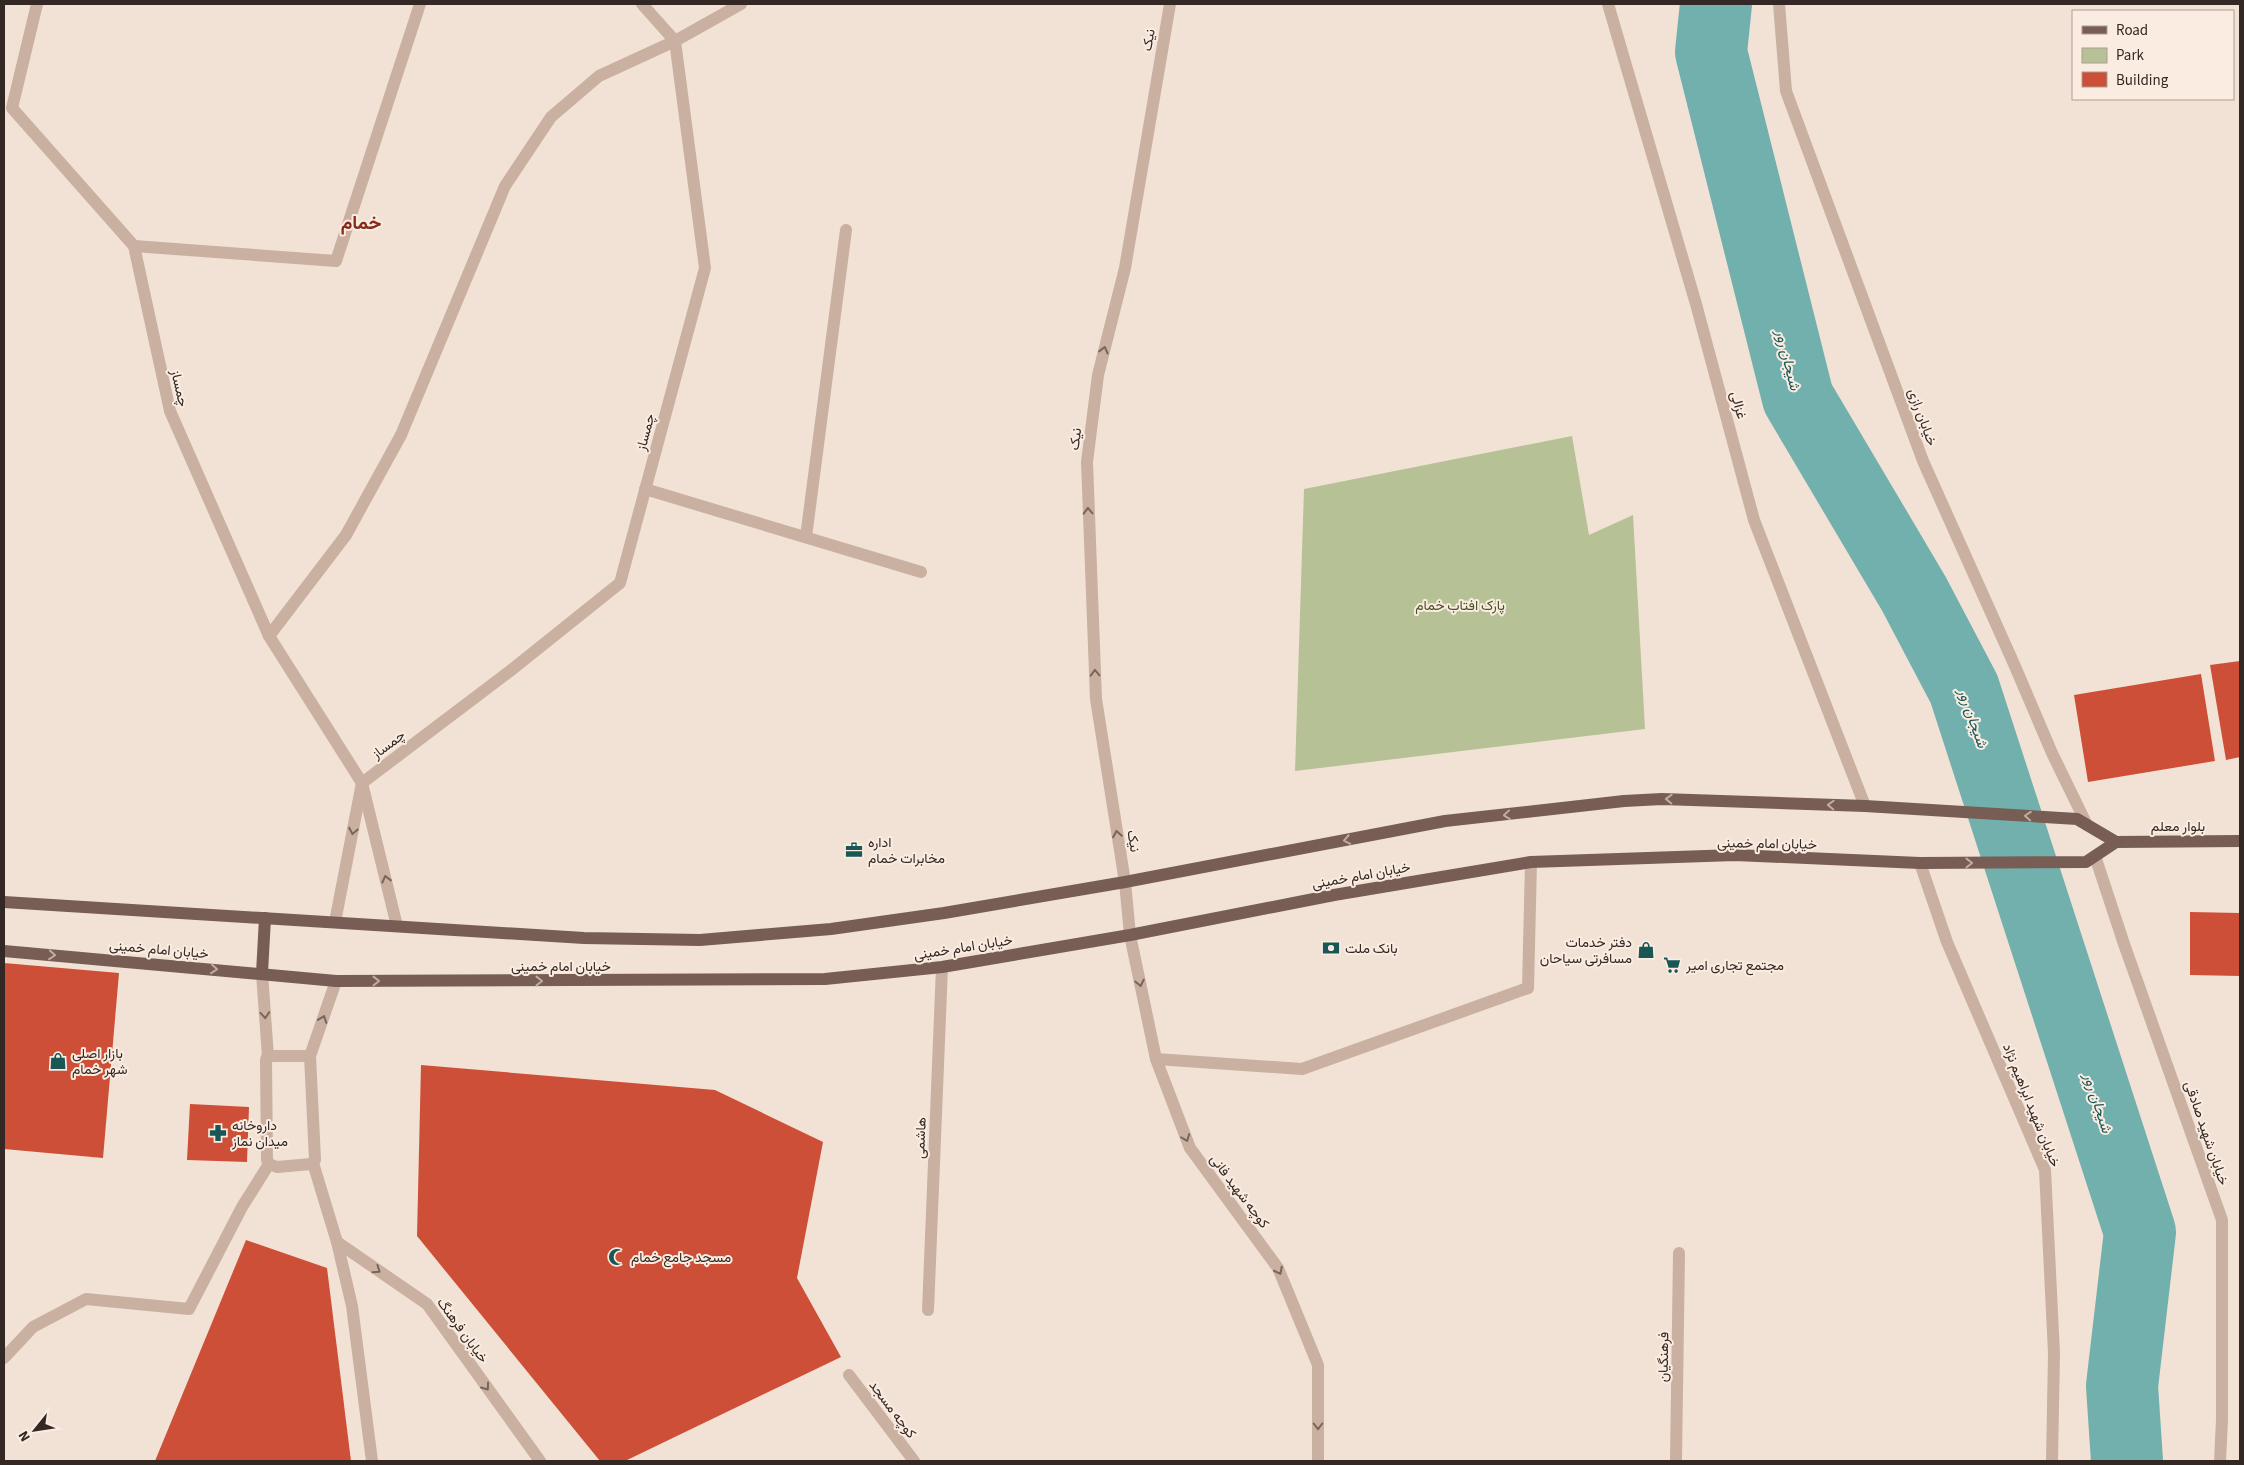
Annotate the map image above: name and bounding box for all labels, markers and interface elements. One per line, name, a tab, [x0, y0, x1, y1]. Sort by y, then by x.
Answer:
legend	[2072, 10, 2234, 100]
text: Road	[2116, 20, 2148, 41]
street label: نیک	[1137, 27, 1161, 53]
text: Park	[2116, 45, 2145, 66]
text: Building	[2116, 70, 2169, 91]
district label: خمام	[341, 210, 381, 237]
water label: شیجان رور	[1770, 327, 1805, 394]
one-way arrow	[1098, 345, 1109, 354]
street label: چمساز	[165, 367, 193, 409]
street label: خیابان رازی	[1902, 386, 1942, 449]
street label: غزالی	[1725, 389, 1751, 421]
street label: چمساز	[631, 411, 661, 454]
street label: نیک	[1065, 427, 1087, 451]
one-way arrow	[1083, 507, 1093, 514]
park label: پارک افتاب خمام	[1415, 596, 1505, 616]
one-way arrow	[1089, 669, 1100, 677]
water label: شیجان رور	[1952, 685, 1993, 752]
street label: چمساز	[367, 725, 410, 765]
one-way arrow	[1665, 794, 1672, 804]
one-way arrow	[1827, 799, 1835, 810]
one-way arrow	[1503, 809, 1511, 820]
one-way arrow	[2024, 811, 2032, 822]
street label: بلوار معلم	[2151, 817, 2205, 837]
one-way arrow	[348, 826, 359, 835]
street label: نیک	[1121, 829, 1145, 854]
one-way arrow	[1113, 830, 1123, 838]
place label: اداره مخابرات خمام	[868, 833, 945, 869]
street label: خیابان امام خمینی	[1717, 833, 1817, 855]
one-way arrow	[1343, 834, 1351, 845]
office icon: اداره مخابرات خمام	[844, 840, 864, 860]
street label: خیابان امام خمینی	[1310, 857, 1412, 895]
one-way arrow	[1966, 858, 1973, 868]
one-way arrow	[381, 874, 392, 883]
street label: خیابان امام خمینی	[912, 930, 1014, 966]
place label: دفتر خدمات مسافرتی سیاحان	[1540, 933, 1632, 969]
street label: خیابان امام خمینی	[108, 936, 210, 964]
bank icon: بانک ملت	[1321, 938, 1341, 958]
place label: بانک ملت	[1345, 939, 1398, 959]
shop icon: دفتر خدمات مسافرتی سیاحان	[1636, 940, 1656, 960]
one-way arrow	[49, 949, 57, 960]
supermarket icon: مجتمع تجاری امیر	[1662, 955, 1682, 975]
place label: مجتمع تجاری امیر	[1685, 956, 1784, 976]
street label: خیابان امام خمینی	[511, 957, 611, 977]
one-way arrow	[210, 963, 218, 974]
one-way arrow	[372, 976, 380, 986]
one-way arrow	[535, 976, 543, 986]
one-way arrow	[1134, 979, 1145, 987]
one-way arrow	[259, 1011, 270, 1019]
one-way arrow	[317, 1015, 327, 1024]
street label: خیابان شهید ابراهیم نژاد	[1997, 1040, 2065, 1170]
place label: بازار اصلی شهر خمام	[72, 1044, 128, 1080]
shop icon: بازار اصلی شهر خمام	[48, 1051, 68, 1071]
water label: شیجان رور	[2078, 1070, 2117, 1137]
street label: خیابان شهید صادقی	[2179, 1078, 2233, 1188]
place label: داروخانه میدان نماز	[231, 1116, 288, 1152]
street label: هاشمی	[910, 1117, 932, 1159]
pharmacy icon: داروخانه میدان نماز	[208, 1123, 228, 1143]
one-way arrow	[1180, 1133, 1190, 1142]
street label: کوچه شهید فانی	[1205, 1150, 1274, 1233]
mosque icon: مسجد جامع خمام	[607, 1247, 627, 1267]
place label: مسجد جامع خمام	[631, 1248, 731, 1268]
one-way arrow	[371, 1264, 381, 1273]
one-way arrow	[1273, 1266, 1283, 1275]
street label: خیابان فرهنگ	[432, 1294, 493, 1367]
street label: فرهنگیان	[1654, 1332, 1674, 1382]
street label: کوچه مسجد	[864, 1376, 921, 1443]
one-way arrow	[481, 1381, 489, 1390]
north arrow	[10, 1405, 60, 1455]
one-way arrow	[1313, 1422, 1323, 1430]
text: N	[14, 1427, 36, 1445]

